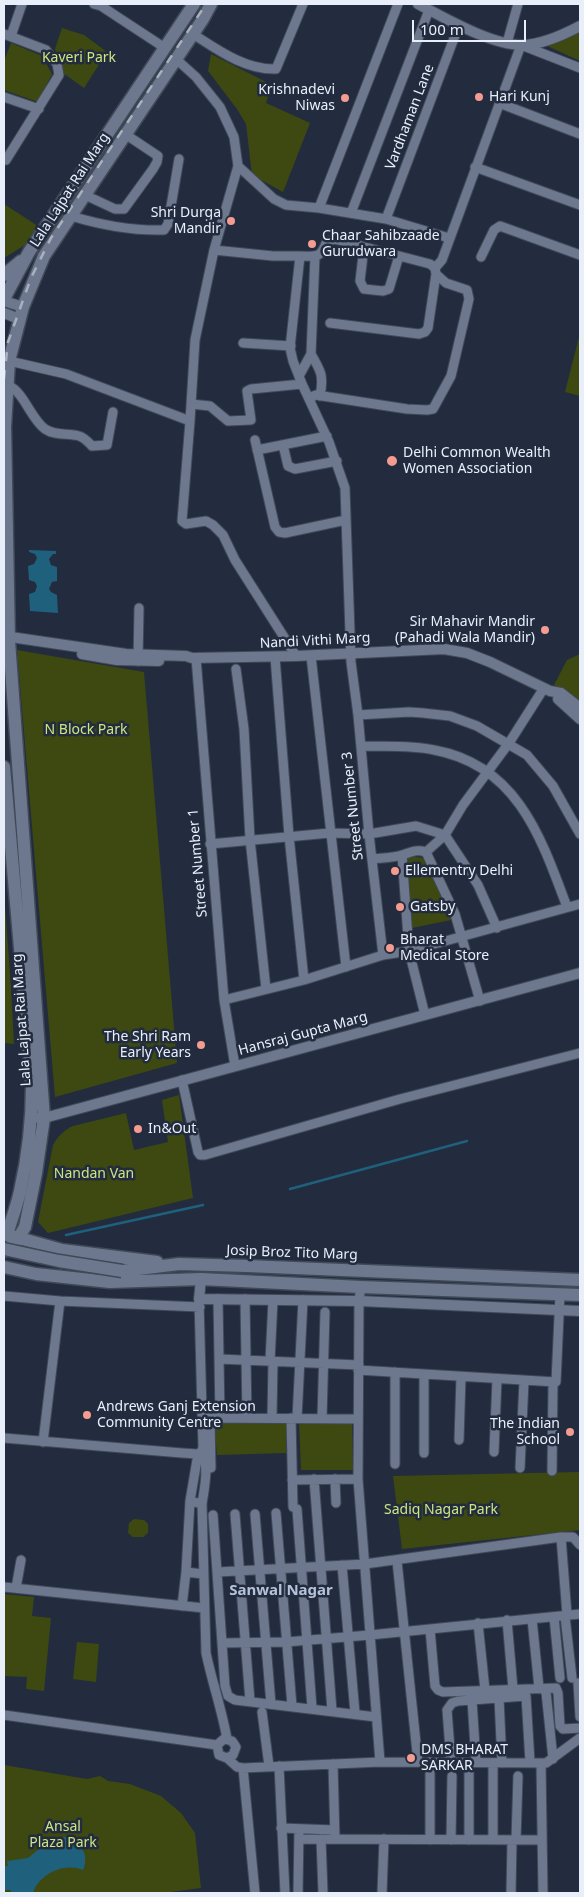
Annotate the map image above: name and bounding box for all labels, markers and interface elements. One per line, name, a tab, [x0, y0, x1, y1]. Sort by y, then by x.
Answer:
scale bar	[414, 10, 528, 42]
text: 100 m	[420, 19, 464, 39]
park label: Kaveri Park	[42, 50, 116, 66]
street label: Vardhaman Lane	[382, 62, 438, 172]
place label: Krishnadevi Niwas	[258, 82, 335, 114]
place label: Hari Kunj	[489, 89, 550, 105]
marker: Hari Kunj	[473, 91, 485, 103]
marker: Krishnadevi Niwas	[339, 92, 351, 104]
street label: Lala Lajpat Rai Marg	[27, 130, 113, 250]
place label: Shri Durga Mandir	[151, 205, 221, 238]
marker: Shri Durga Mandir	[225, 215, 237, 227]
place label: Chaar Sahibzaade Gurudwara	[322, 228, 440, 260]
marker: Chaar Sahibzaade Gurudwara	[306, 238, 318, 250]
place label: Delhi Common Wealth Women Association	[403, 445, 551, 478]
marker: Delhi Common Wealth Women Association	[385, 454, 399, 468]
place label: Sir Mahavir Mandir (Pahadi Wala Mandir)	[395, 614, 535, 646]
marker: Sir Mahavir Mandir (Pahadi Wala Mandir)	[539, 624, 551, 636]
street label: Nandi Vithi Marg	[259, 630, 371, 652]
park label: N Block Park	[45, 722, 127, 738]
street label: Street Number 3	[339, 751, 367, 861]
street label: Street Number 1	[185, 808, 211, 918]
place label: Ellementry Delhi	[405, 863, 513, 879]
marker: Ellementry Delhi	[389, 865, 401, 877]
place label: Gatsby	[410, 899, 455, 915]
marker: Gatsby	[394, 901, 406, 913]
place label: Bharat Medical Store	[400, 932, 489, 964]
marker: Bharat Medical Store	[384, 942, 396, 954]
street label: Lala Lajpat Rai Marg	[9, 953, 35, 1087]
street label: Hansraj Gupta Marg	[237, 1009, 369, 1059]
place label: The Shri Ram Early Years	[104, 1029, 191, 1062]
marker: The Shri Ram Early Years	[195, 1039, 207, 1051]
place label: In&Out	[148, 1121, 196, 1137]
marker: In&Out	[132, 1123, 144, 1135]
park label: Nandan Van	[54, 1166, 134, 1182]
street label: Josip Broz Tito Marg	[226, 1242, 358, 1264]
place label: Andrews Ganj Extension Community Centre	[97, 1399, 256, 1431]
marker: Andrews Ganj Extension Community Centre	[81, 1409, 93, 1421]
place label: The Indian School	[490, 1416, 560, 1448]
marker: The Indian School	[564, 1426, 576, 1438]
park label: Sadiq Nagar Park	[384, 1502, 498, 1518]
district label: Sanwal Nagar	[229, 1582, 333, 1600]
place label: DMS BHARAT SARKAR	[421, 1742, 508, 1774]
marker: DMS BHARAT SARKAR	[405, 1752, 417, 1764]
park label: Ansal Plaza Park	[29, 1819, 97, 1851]

